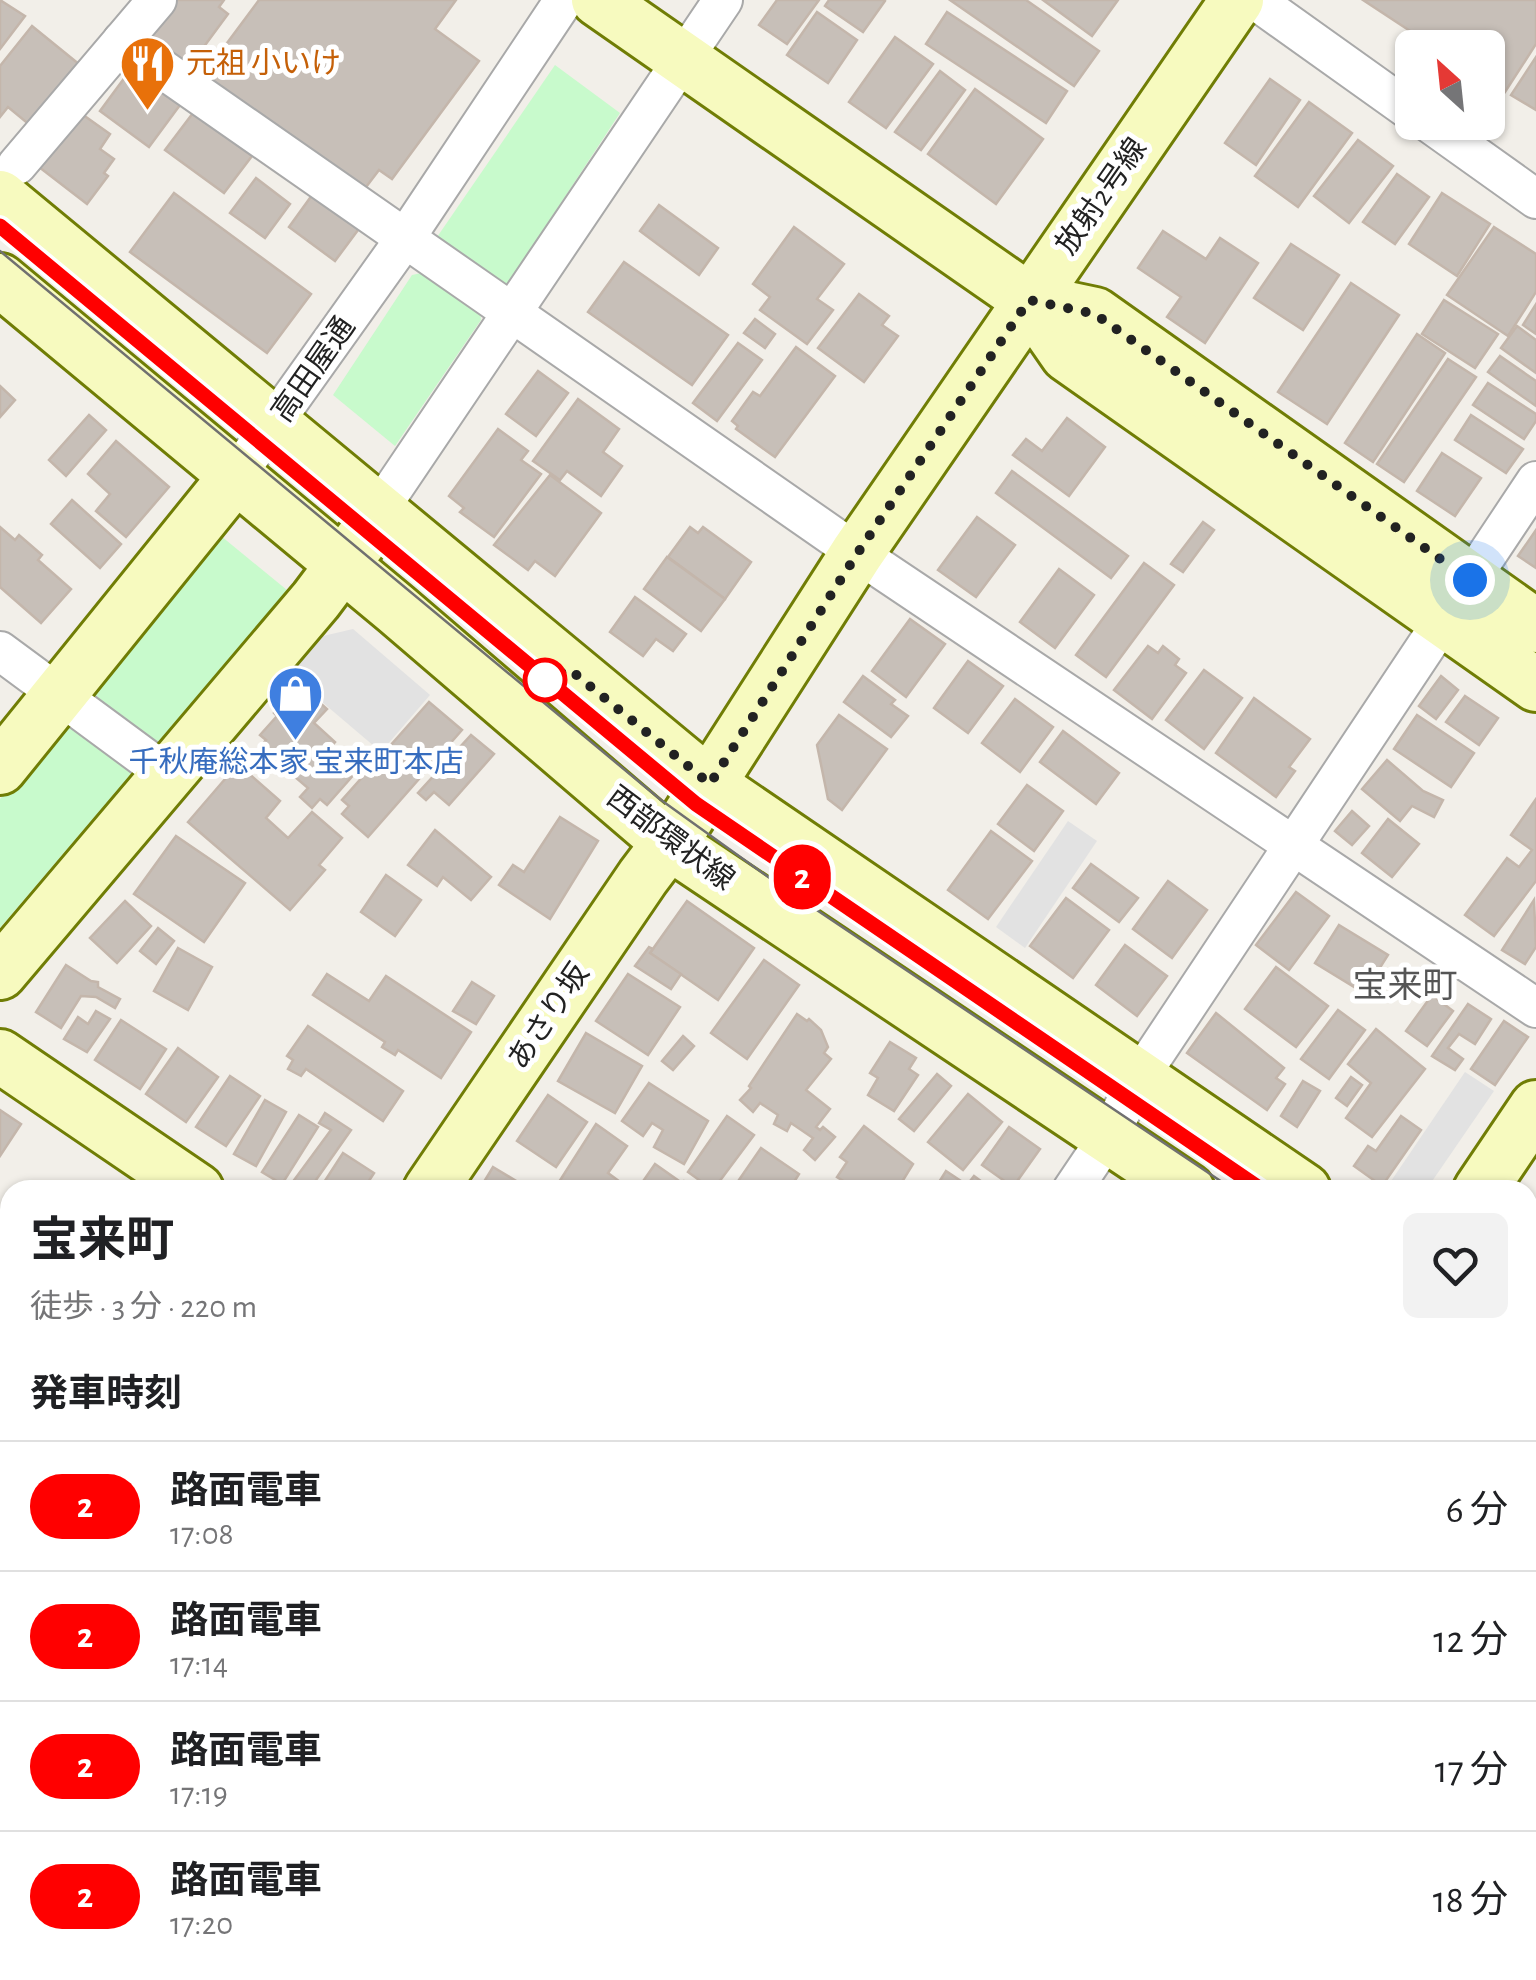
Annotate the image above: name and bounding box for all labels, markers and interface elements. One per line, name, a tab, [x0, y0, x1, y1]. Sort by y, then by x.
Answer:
north arrow	[1395, 30, 1505, 140]
map controls	[1395, 30, 1505, 140]
restaurant icon: 元祖 小いけ	[117, 33, 177, 112]
place label: 元祖 小いけ	[186, 47, 341, 79]
street label: 放射2号線	[1050, 132, 1152, 260]
street label: 高田屋通	[265, 311, 361, 427]
your location	[1445, 555, 1495, 605]
unlabelled marker	[524, 659, 566, 701]
shop icon: 千秋庵総本家 宝来町本店	[266, 664, 326, 743]
place label: 千秋庵総本家 宝来町本店	[129, 746, 463, 778]
street label: 西部環状線	[601, 780, 741, 896]
line badge: 2	[770, 844, 834, 910]
text: 2	[794, 860, 810, 895]
street label: あさり坂	[501, 957, 595, 1075]
district label: 宝来町	[1352, 967, 1458, 1004]
button: heart	[1403, 1213, 1508, 1318]
text: 宝来町	[30, 1218, 174, 1266]
text: 徒歩 · 3 分 · 220 m	[30, 1291, 257, 1323]
text: 発車時刻	[30, 1376, 182, 1414]
text: 路面電車	[170, 1473, 322, 1511]
text: 2	[77, 1489, 93, 1524]
text: 6 分	[1446, 1492, 1508, 1530]
text: 17:08	[170, 1518, 234, 1550]
text: 路面電車	[170, 1603, 322, 1641]
text: 2	[77, 1619, 93, 1654]
text: 12 分	[1433, 1622, 1508, 1660]
text: 17:14	[170, 1648, 228, 1680]
text: 路面電車	[170, 1733, 322, 1771]
text: 2	[77, 1749, 93, 1784]
text: 17 分	[1435, 1752, 1508, 1790]
text: 17:19	[170, 1778, 228, 1810]
text: 路面電車	[170, 1863, 322, 1901]
text: 2	[77, 1879, 93, 1914]
text: 18 分	[1433, 1882, 1508, 1920]
text: 17:20	[170, 1908, 233, 1940]

